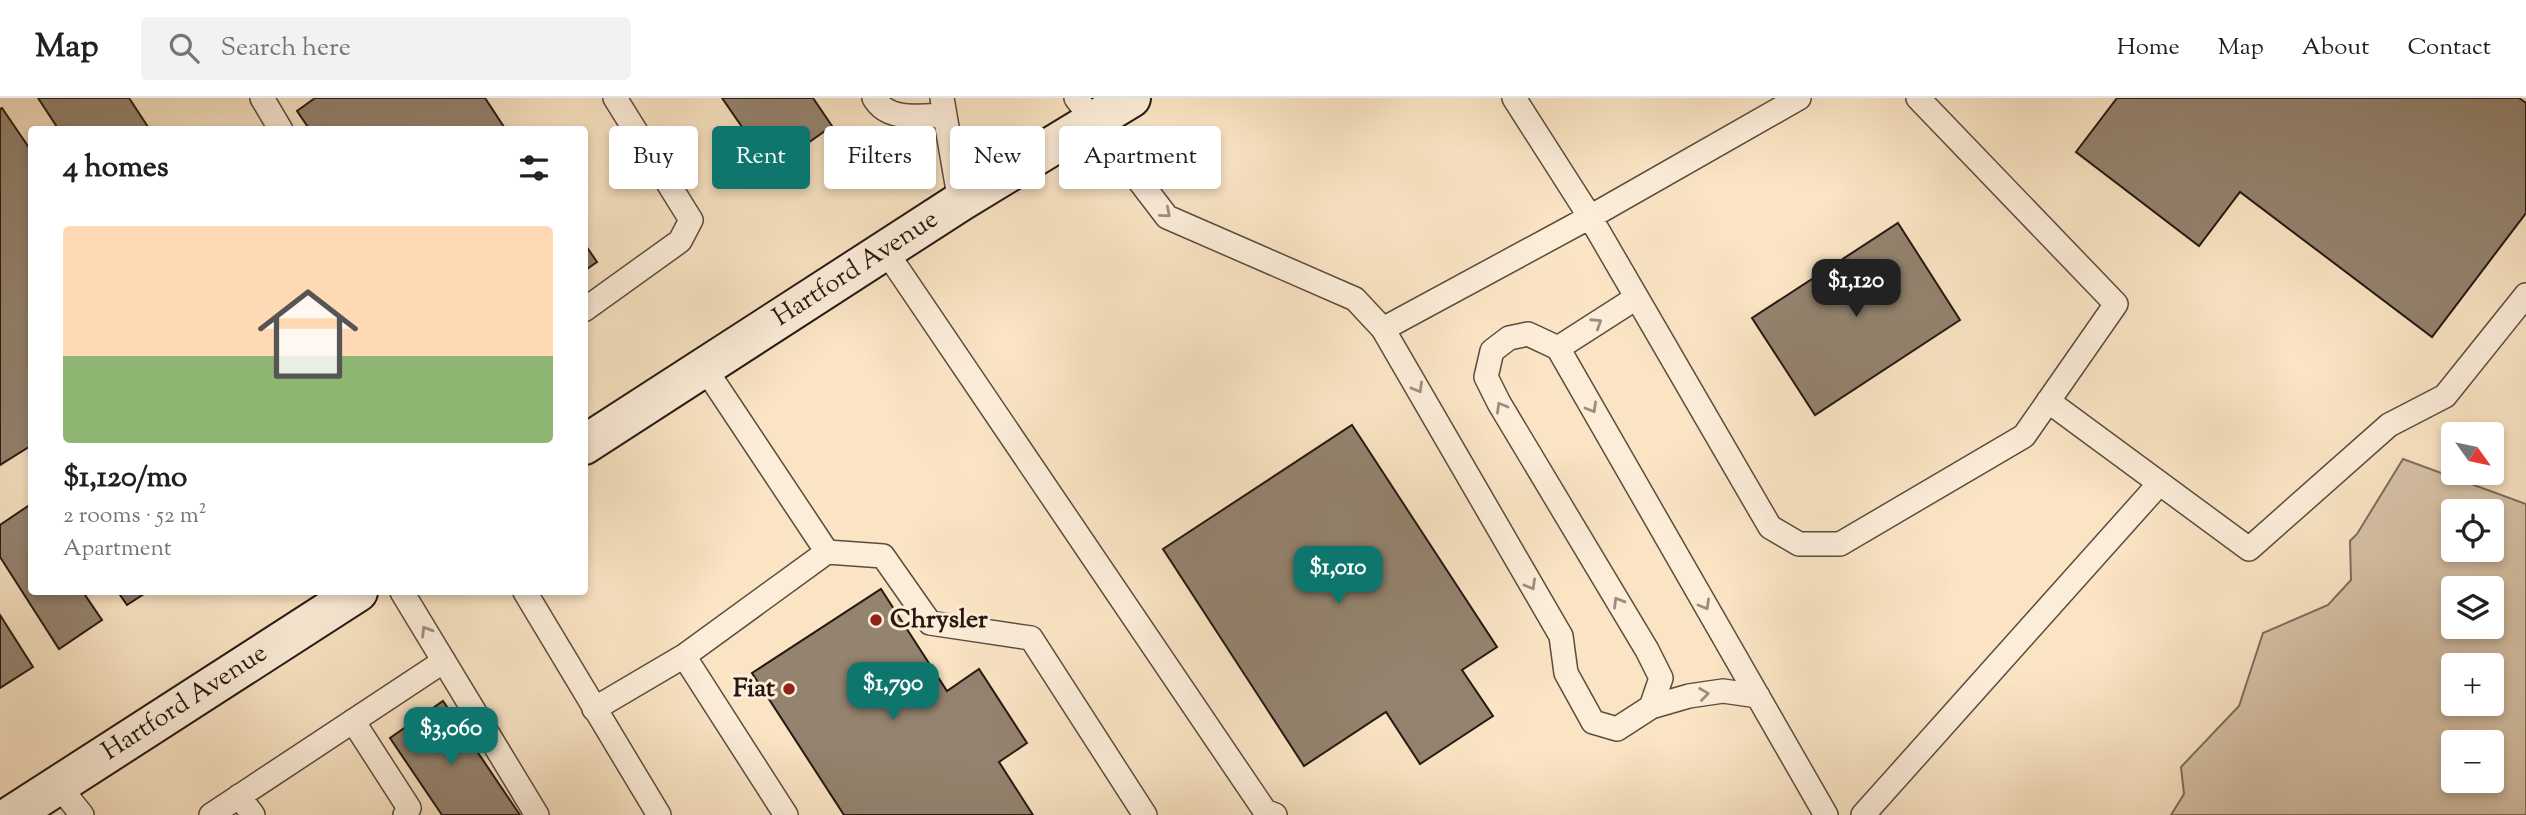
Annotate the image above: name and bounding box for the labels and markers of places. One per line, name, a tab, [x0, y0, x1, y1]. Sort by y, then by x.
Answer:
pin: $1,120	[1799, 260, 1913, 319]
pin: $1,010	[1281, 546, 1395, 606]
place label: Chrysler	[890, 602, 988, 639]
marker: Chrysler	[868, 612, 884, 628]
pin: $1,790	[836, 662, 950, 722]
place label: Fiat	[733, 671, 775, 708]
marker: Fiat	[781, 681, 797, 697]
pin: $3,060	[394, 708, 508, 767]

